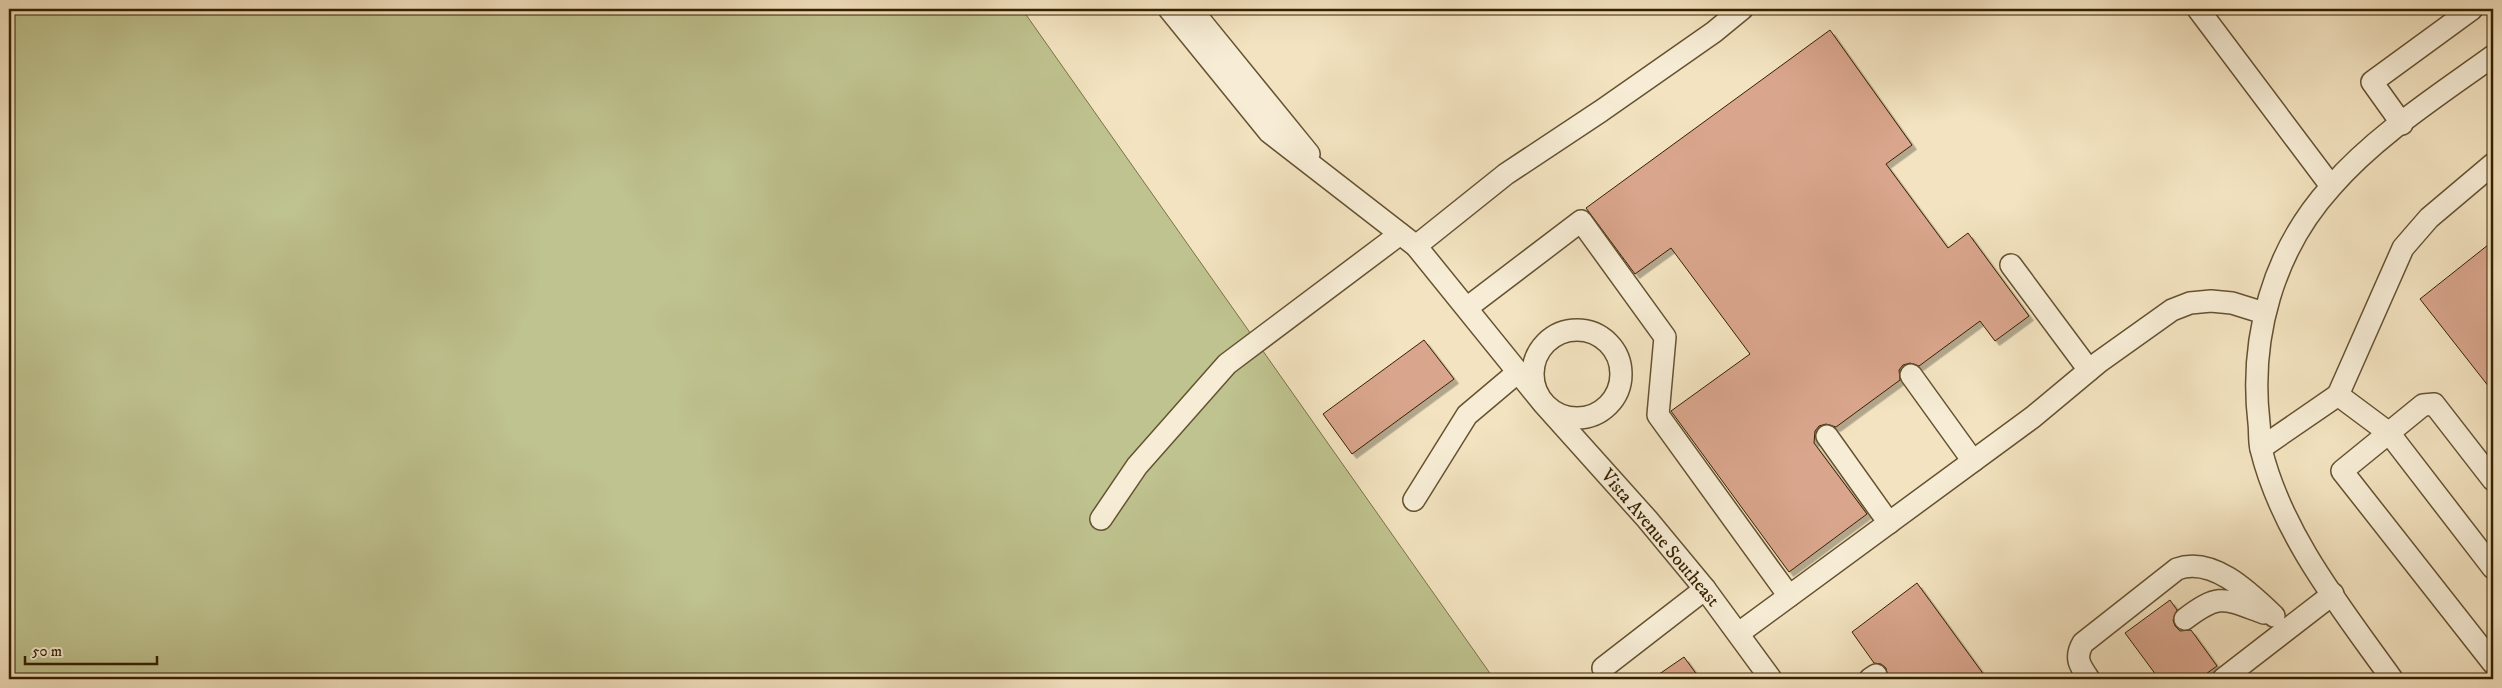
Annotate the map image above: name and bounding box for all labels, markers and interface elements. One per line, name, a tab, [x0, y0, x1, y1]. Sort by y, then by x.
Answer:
street label: Vista Avenue Southeast	[1595, 464, 1724, 612]
scale bar	[25, 633, 158, 665]
text: 50 m	[32, 642, 62, 661]

